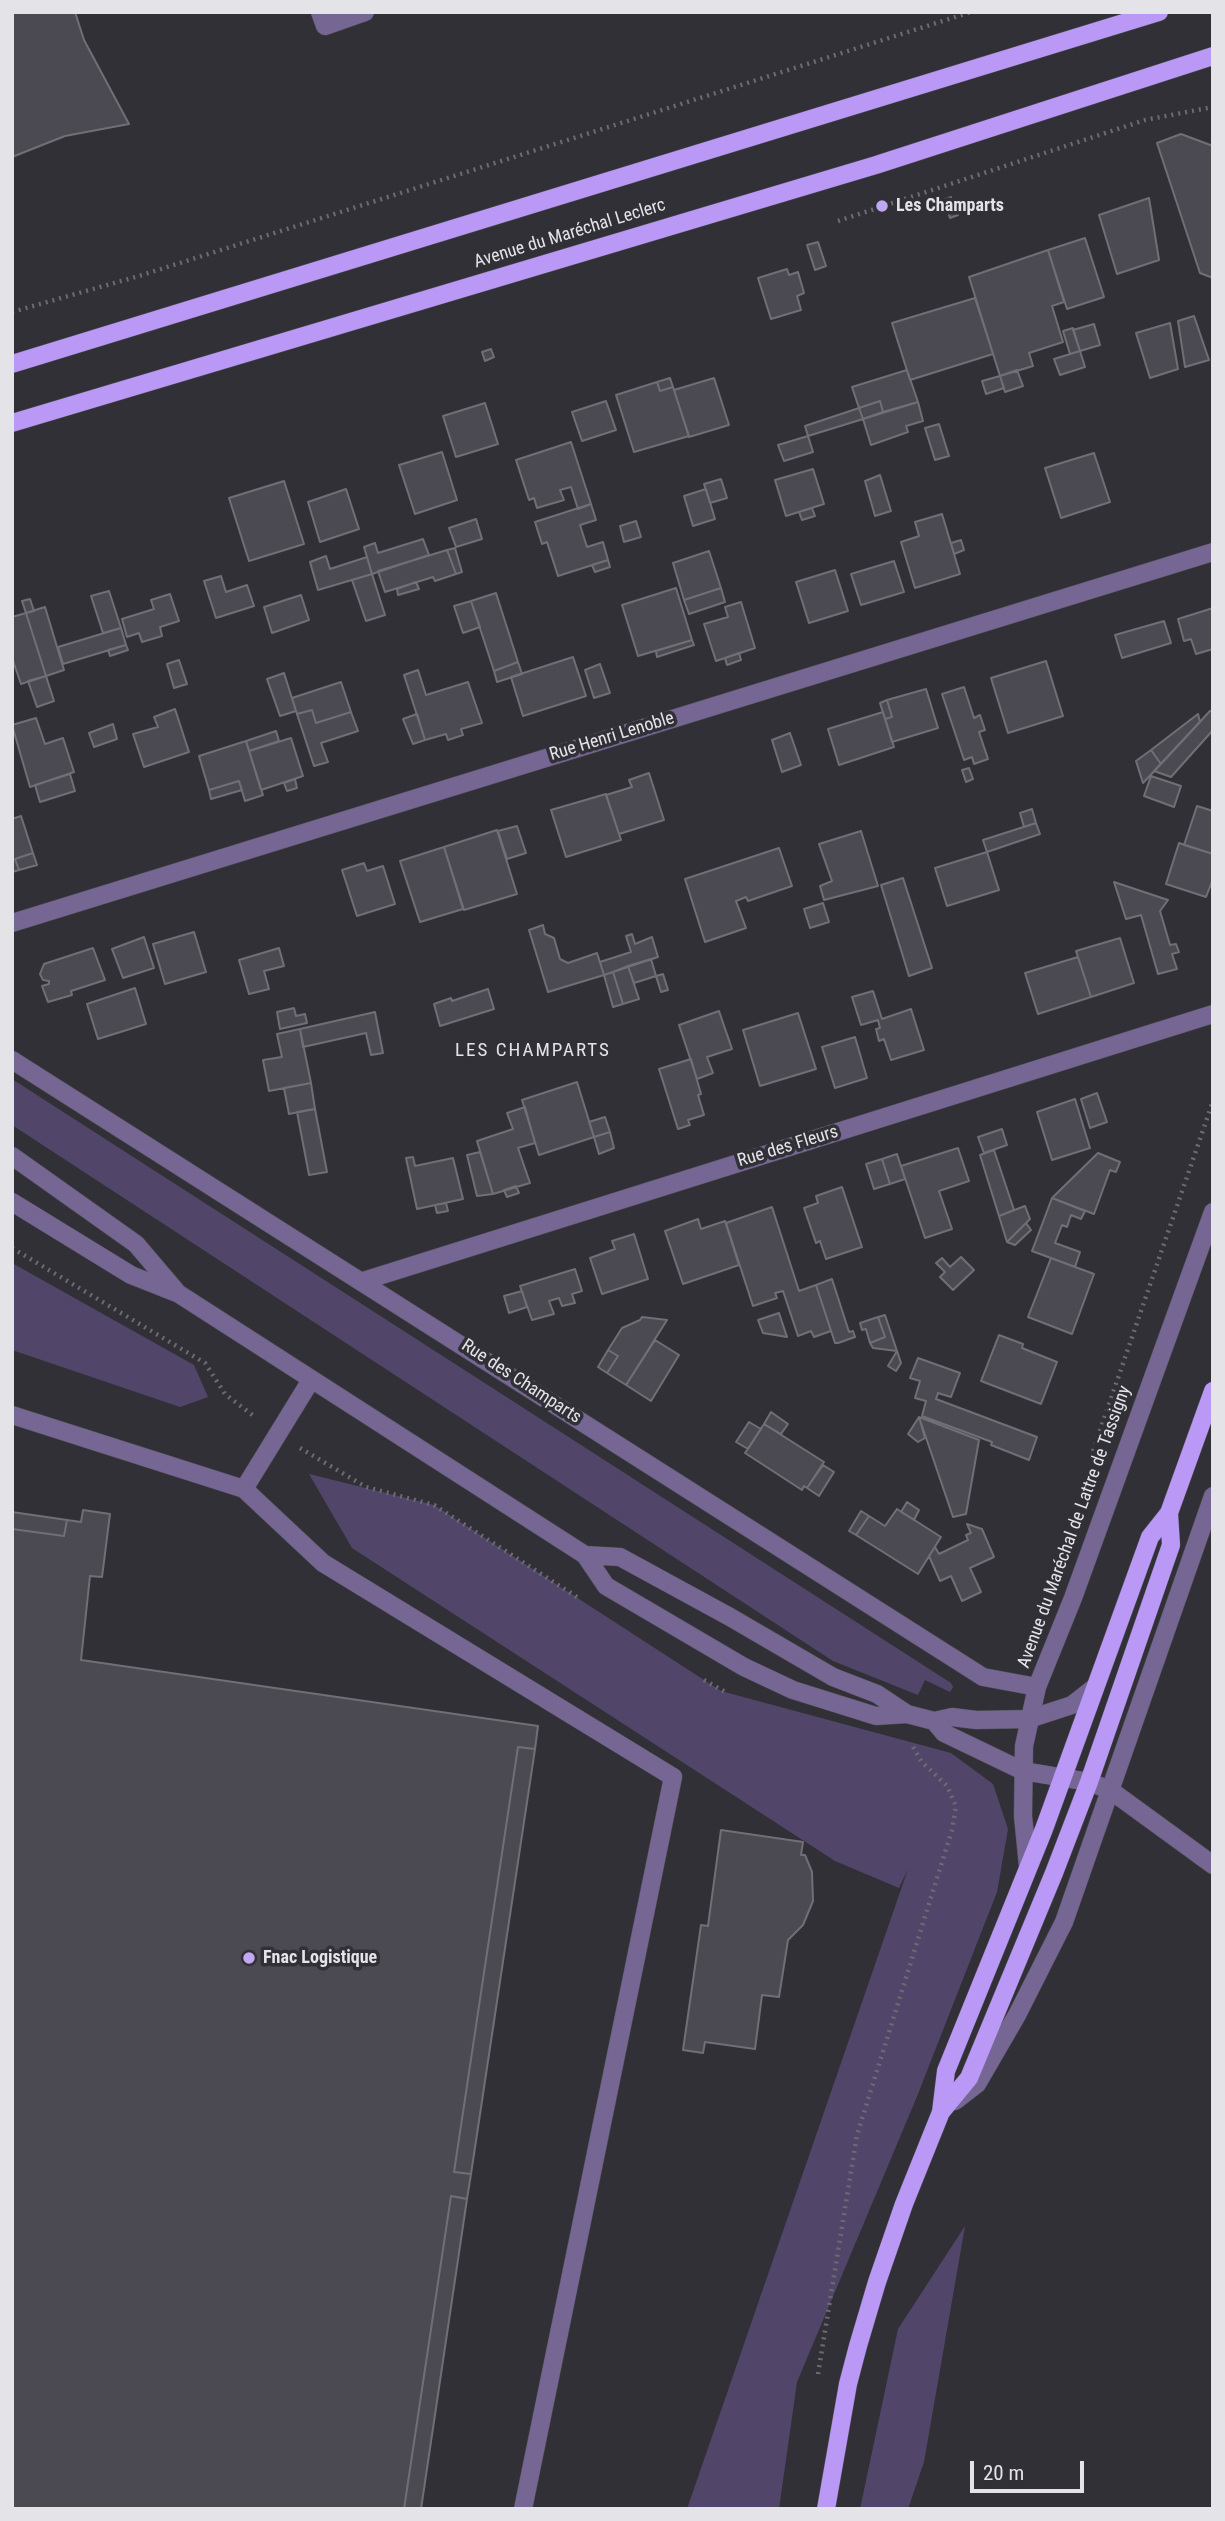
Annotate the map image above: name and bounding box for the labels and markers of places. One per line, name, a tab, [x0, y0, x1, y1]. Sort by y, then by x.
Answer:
place label: Les Champarts	[896, 195, 1004, 217]
marker: Les Champarts	[874, 198, 890, 214]
place label: Fnac Logistique	[263, 1947, 377, 1969]
marker: Fnac Logistique	[241, 1950, 257, 1966]

